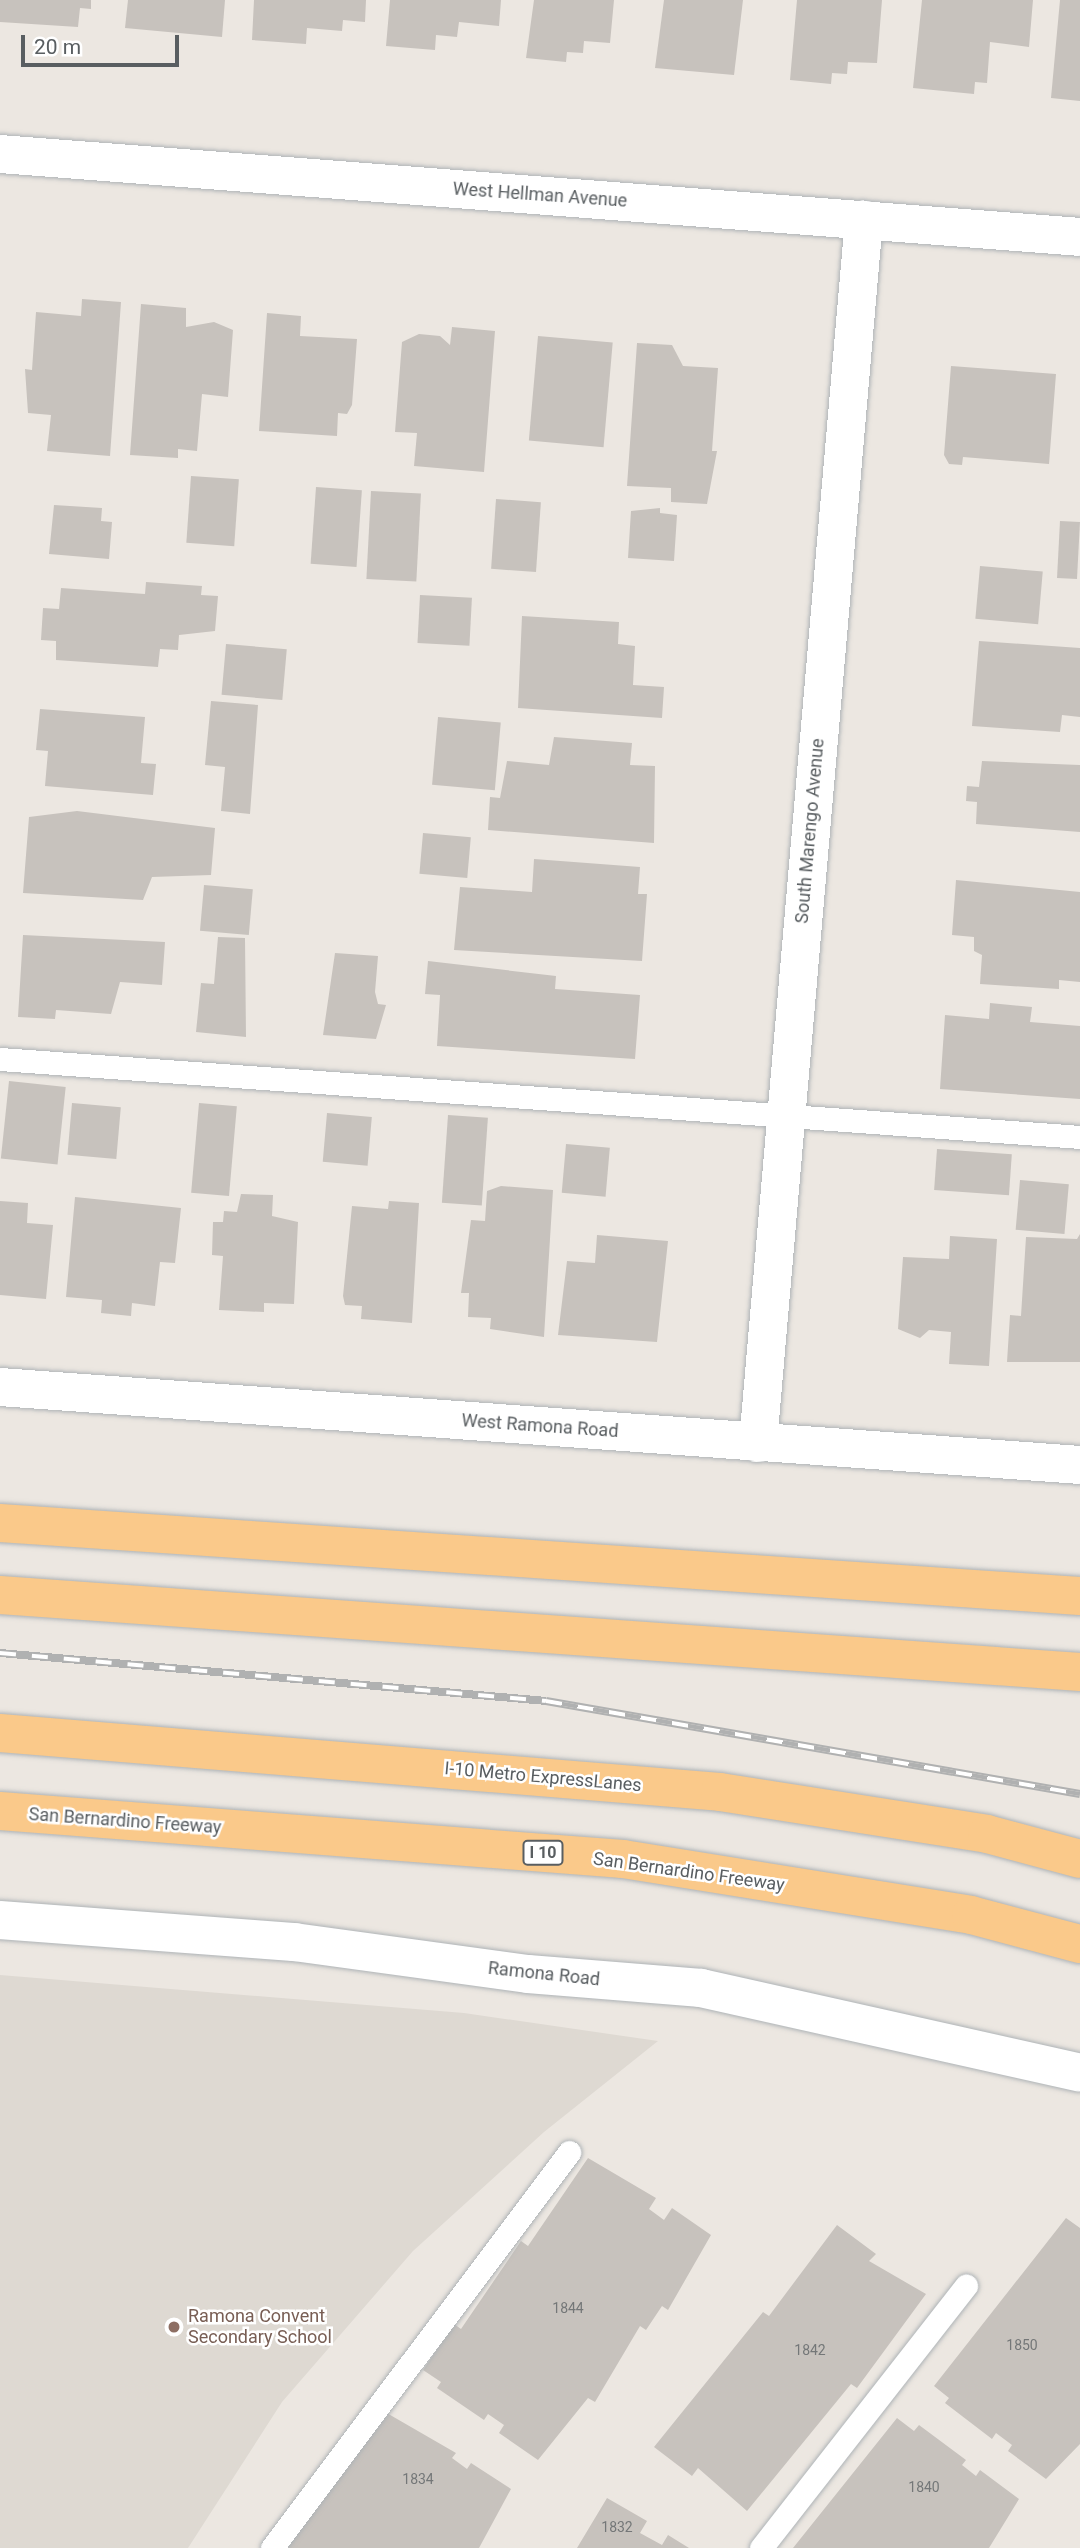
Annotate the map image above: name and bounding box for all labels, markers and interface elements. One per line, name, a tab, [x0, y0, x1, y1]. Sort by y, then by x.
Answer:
scale bar	[24, 21, 182, 65]
text: 20 m	[34, 35, 81, 59]
street label: West Hellman Avenue	[452, 178, 628, 212]
street label: South Marengo Avenue	[791, 738, 829, 924]
street label: West Ramona Road	[461, 1410, 619, 1442]
street label: I-10 Metro ExpressLanes	[443, 1758, 643, 1796]
street label: San Bernardino Freeway	[28, 1803, 222, 1839]
road number: I 10	[522, 1840, 564, 1866]
street label: San Bernardino Freeway	[592, 1848, 786, 1896]
street label: Ramona Road	[487, 1957, 601, 1991]
house number: 1844	[552, 2300, 584, 2316]
place label: Ramona Convent Secondary School	[188, 2306, 332, 2348]
marker: Ramona Convent Secondary School	[166, 2319, 182, 2335]
house number: 1850	[1006, 2337, 1038, 2353]
house number: 1842	[794, 2342, 826, 2358]
house number: 1834	[402, 2471, 434, 2487]
house number: 1840	[908, 2479, 940, 2495]
house number: 1832	[601, 2519, 633, 2535]

